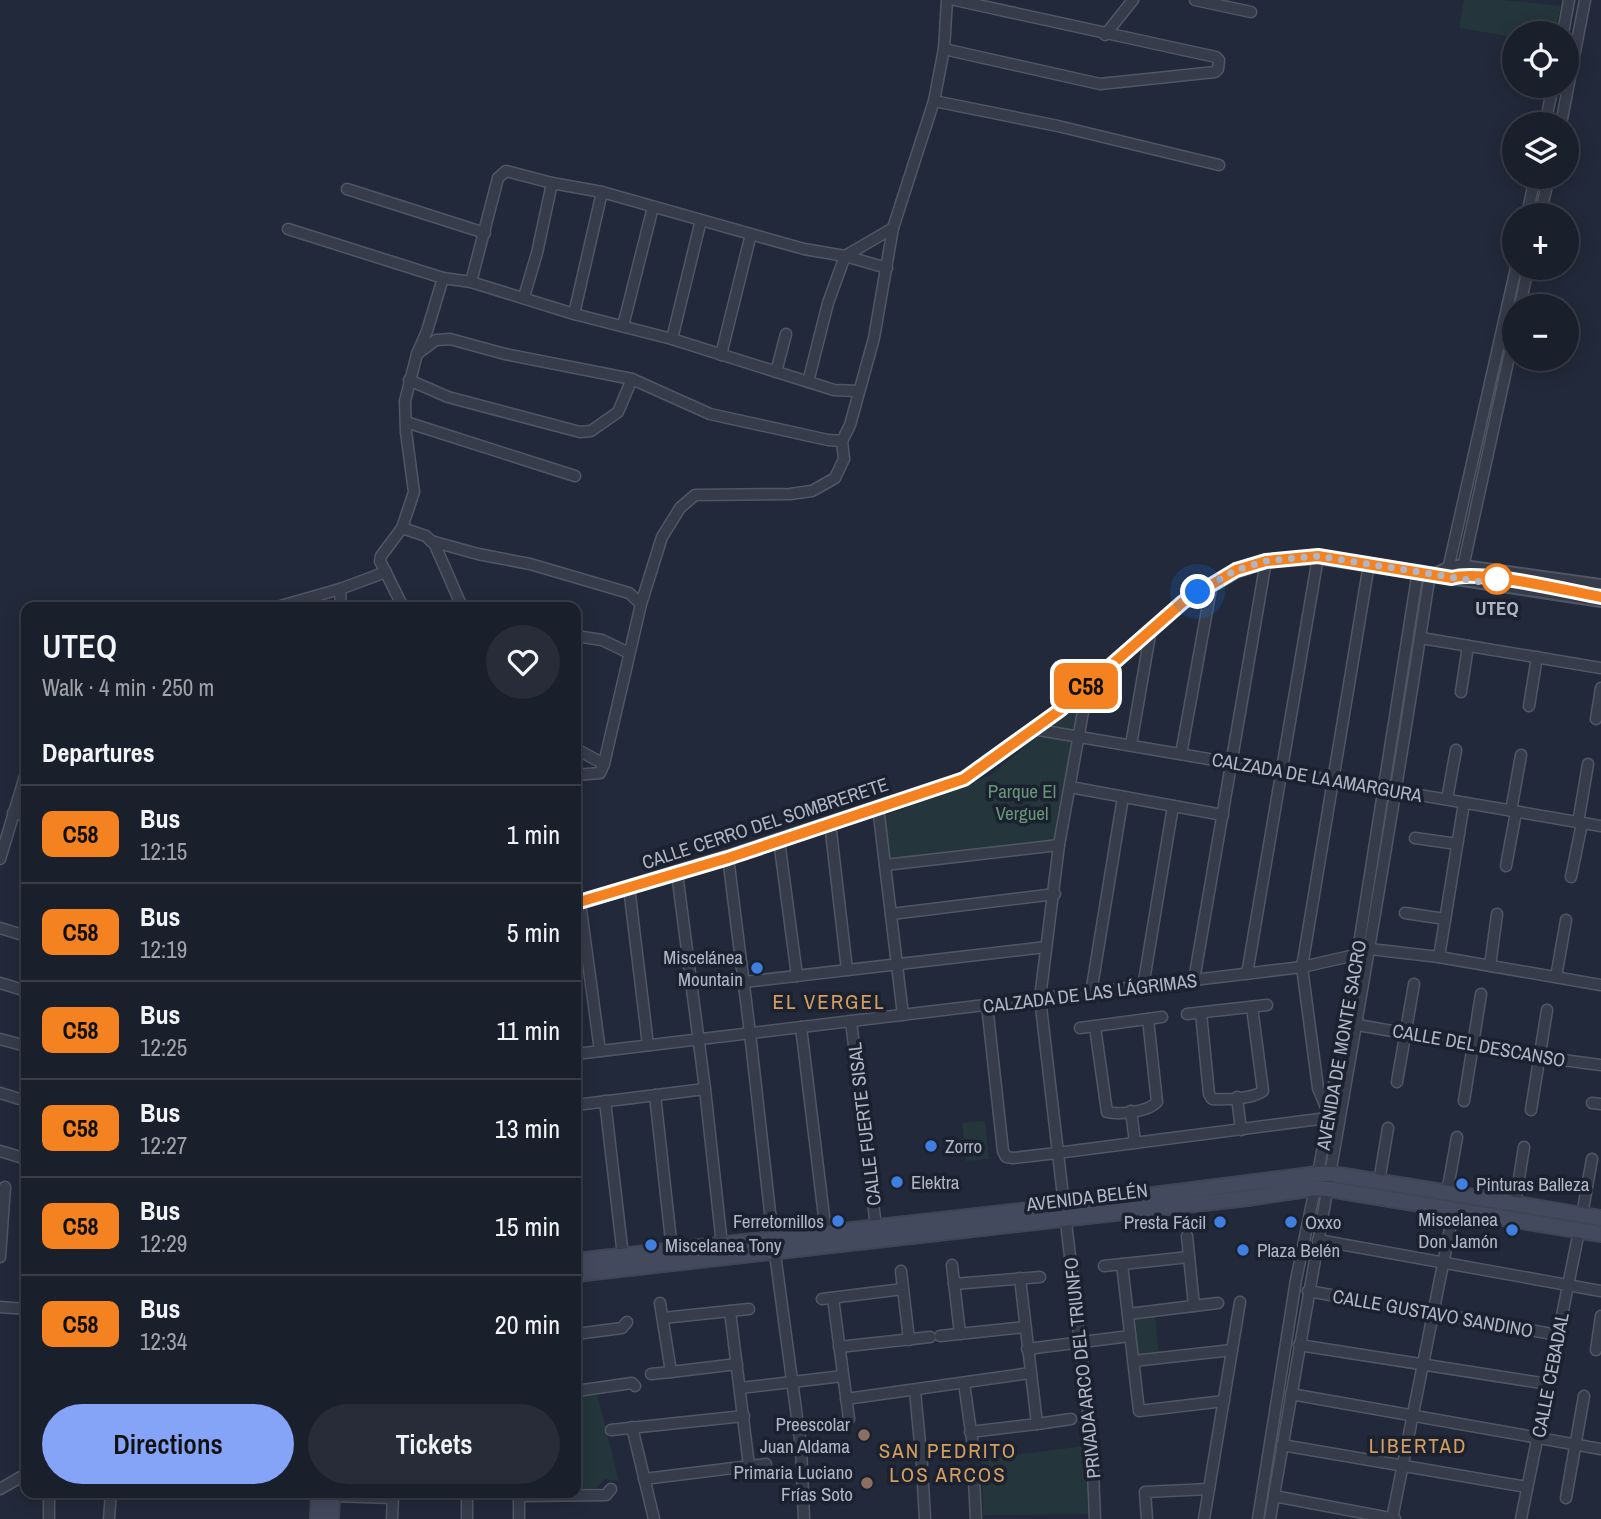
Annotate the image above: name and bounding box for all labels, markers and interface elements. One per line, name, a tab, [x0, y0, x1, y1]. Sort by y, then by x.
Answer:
map controls	[1502, 21, 1579, 371]
button: locate	[1502, 21, 1579, 98]
button: layers	[1502, 112, 1579, 189]
button: +	[1502, 203, 1579, 280]
button: −	[1502, 294, 1579, 371]
marker: UTEQ	[1482, 564, 1512, 594]
your location	[1180, 574, 1215, 609]
place label: UTEQ	[1475, 595, 1519, 621]
text: UTEQ	[42, 624, 117, 668]
button: heart	[486, 625, 560, 699]
line badge: C58	[1046, 663, 1126, 709]
text: C58	[1068, 670, 1104, 702]
text: Walk · 4 min · 250 m	[42, 672, 214, 703]
text: Departures	[42, 735, 155, 770]
street label: CALZADA DE LA AMARGURA	[1210, 746, 1425, 808]
street label: CALLE CERRO DEL SOMBRERETE	[639, 771, 891, 875]
park label: Parque El Verguel	[988, 778, 1056, 826]
text: Bus	[140, 801, 180, 836]
text: 1 min	[507, 817, 560, 852]
text: C58	[62, 818, 99, 850]
text: 12:15	[140, 836, 187, 867]
text: Bus	[140, 899, 180, 934]
text: 5 min	[507, 915, 560, 950]
text: C58	[62, 916, 99, 948]
text: 12:19	[140, 934, 187, 965]
street label: AVENIDA DE MONTE SACRO	[1310, 938, 1372, 1153]
place label: Miscelánea Mountain	[663, 944, 743, 992]
marker: Miscelánea Mountain	[749, 960, 765, 976]
street label: CALZADA DE LAS LÁGRIMAS	[981, 967, 1199, 1019]
district label: EL VERGEL	[772, 987, 886, 1016]
text: Bus	[140, 997, 180, 1032]
text: 11 min	[496, 1013, 560, 1048]
text: C58	[62, 1014, 99, 1046]
street label: CALLE DEL DESCANSO	[1390, 1017, 1568, 1073]
text: 12:25	[140, 1032, 187, 1063]
street label: CALLE FUERTE SISAL	[841, 1041, 887, 1207]
text: Bus	[140, 1095, 180, 1130]
text: 13 min	[495, 1111, 560, 1146]
text: C58	[62, 1112, 99, 1144]
text: 12:27	[140, 1130, 187, 1161]
place label: Zorro	[945, 1133, 982, 1159]
marker: Zorro	[923, 1138, 939, 1154]
place label: Elektra	[911, 1169, 960, 1195]
place label: Pinturas Balleza	[1476, 1171, 1590, 1197]
marker: Elektra	[889, 1174, 905, 1190]
marker: Pinturas Balleza	[1454, 1176, 1470, 1192]
street label: AVENIDA BELÉN	[1024, 1177, 1149, 1217]
text: Bus	[140, 1193, 180, 1228]
place label: Miscelanea Don Jamón	[1418, 1206, 1498, 1254]
place label: Ferretornillos	[733, 1208, 824, 1234]
text: 15 min	[495, 1209, 560, 1244]
place label: Presta Fácil	[1124, 1209, 1206, 1235]
place label: Oxxo	[1305, 1209, 1341, 1235]
text: C58	[62, 1210, 99, 1242]
marker: Ferretornillos	[830, 1213, 846, 1229]
marker: Presta Fácil	[1212, 1214, 1228, 1230]
marker: Oxxo	[1283, 1214, 1299, 1230]
marker: Miscelanea Don Jamón	[1504, 1222, 1520, 1238]
text: 12:29	[140, 1228, 187, 1259]
place label: Miscelanea Tony	[665, 1232, 782, 1258]
marker: Miscelanea Tony	[643, 1237, 659, 1253]
place label: Plaza Belén	[1257, 1237, 1340, 1263]
marker: Plaza Belén	[1235, 1242, 1251, 1258]
street label: PRIVADA ARCO DEL TRIUNFO	[1057, 1256, 1107, 1480]
street label: CALLE GUSTAVO SANDINO	[1331, 1283, 1535, 1343]
text: Bus	[140, 1291, 180, 1326]
text: 20 min	[495, 1307, 560, 1342]
text: C58	[62, 1308, 99, 1340]
street label: CALLE CEBADAL	[1525, 1310, 1575, 1440]
text: 12:34	[140, 1326, 187, 1357]
button: Directions	[42, 1404, 294, 1484]
button: Tickets	[308, 1404, 560, 1484]
place label: Preescolar Juan Aldama	[760, 1411, 851, 1459]
marker: Preescolar Juan Aldama	[856, 1427, 872, 1443]
district label: LIBERTAD	[1369, 1431, 1467, 1460]
district label: SAN PEDRITO LOS ARCOS	[879, 1436, 1017, 1489]
place label: Primaria Luciano Frías Soto	[733, 1459, 853, 1507]
marker: Primaria Luciano Frías Soto	[859, 1475, 875, 1491]

